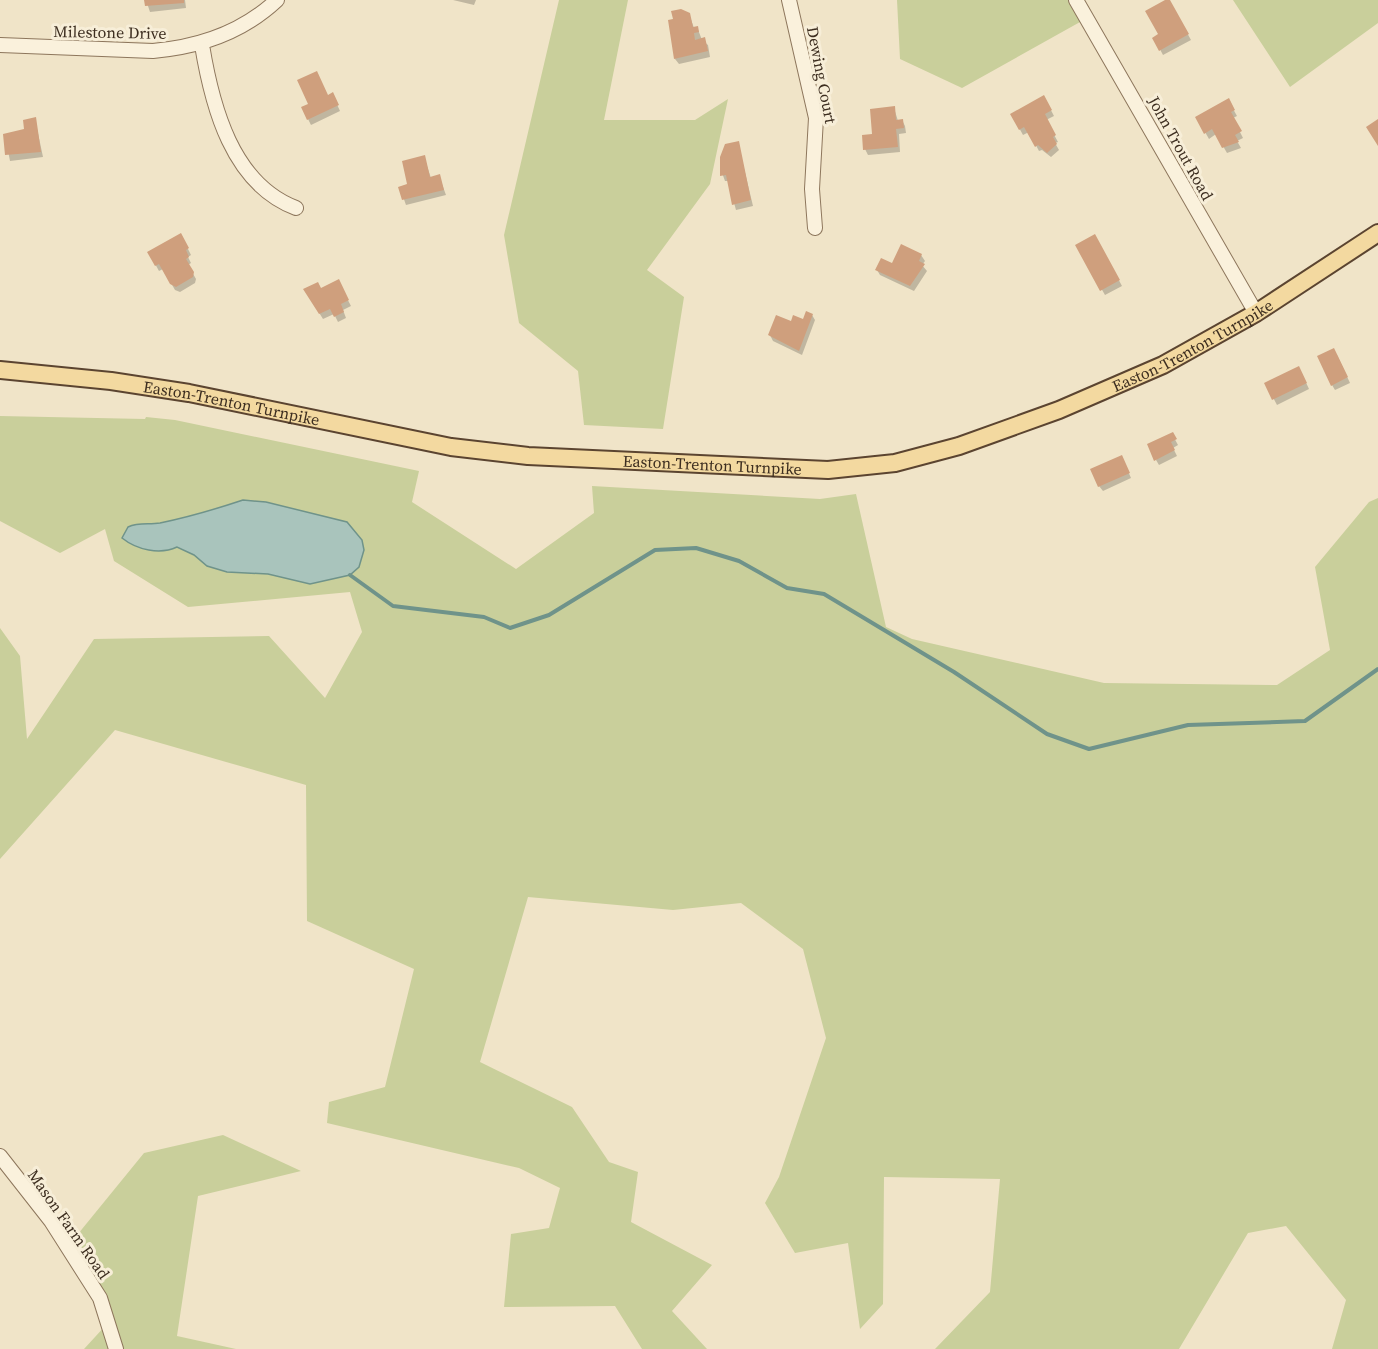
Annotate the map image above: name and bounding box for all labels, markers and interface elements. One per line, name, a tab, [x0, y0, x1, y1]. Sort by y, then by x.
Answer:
street label: Milestone Drive	[53, 20, 167, 44]
street label: Dewing Court	[802, 25, 842, 126]
street label: John Trout Road	[1143, 91, 1219, 204]
street label: Easton-Trenton Turnpike	[1109, 294, 1277, 397]
street label: Easton-Trenton Turnpike	[142, 375, 322, 431]
street label: Easton-Trenton Turnpike	[622, 449, 802, 480]
street label: Mason Farm Road	[23, 1165, 115, 1283]

